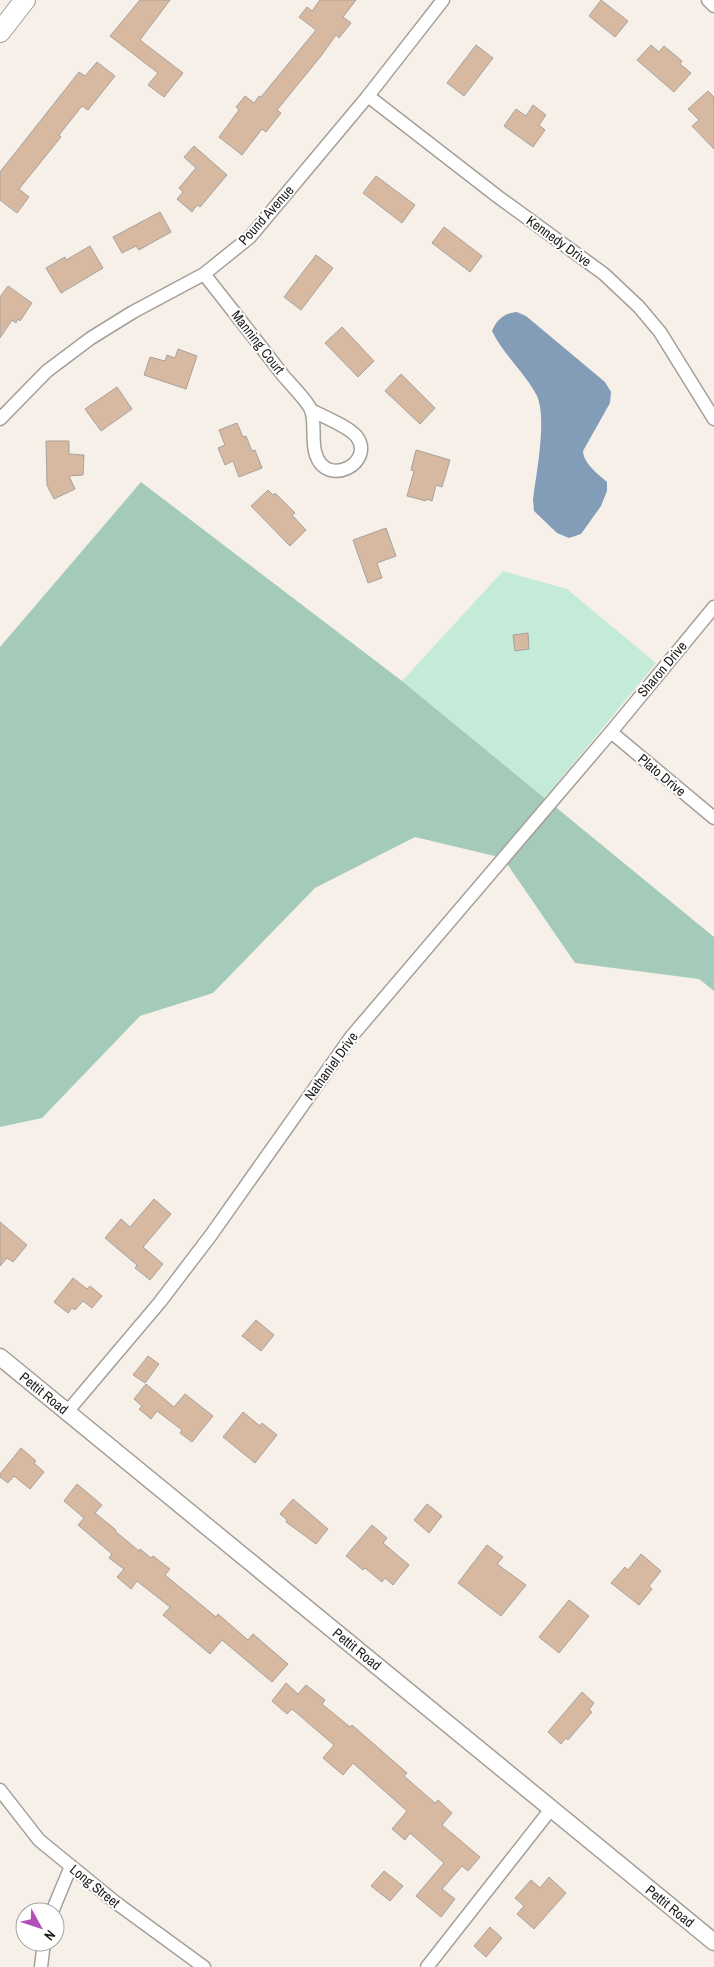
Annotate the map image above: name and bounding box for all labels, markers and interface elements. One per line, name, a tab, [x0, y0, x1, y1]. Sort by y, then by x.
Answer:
street label: Pound Avenue	[234, 181, 298, 249]
street label: Kennedy Drive	[523, 211, 595, 271]
street label: Manning Court	[228, 307, 288, 377]
street label: Sharon Drive	[633, 637, 691, 701]
street label: Plato Drive	[634, 750, 690, 800]
street label: Nathaniel Drive	[300, 1028, 362, 1104]
street label: Pettit Road	[16, 1368, 72, 1418]
street label: Pettit Road	[329, 1624, 385, 1674]
street label: Long Street	[66, 1860, 124, 1912]
street label: Pettit Road	[642, 1881, 698, 1931]
north arrow	[15, 1902, 65, 1952]
text: N	[40, 1926, 60, 1944]

